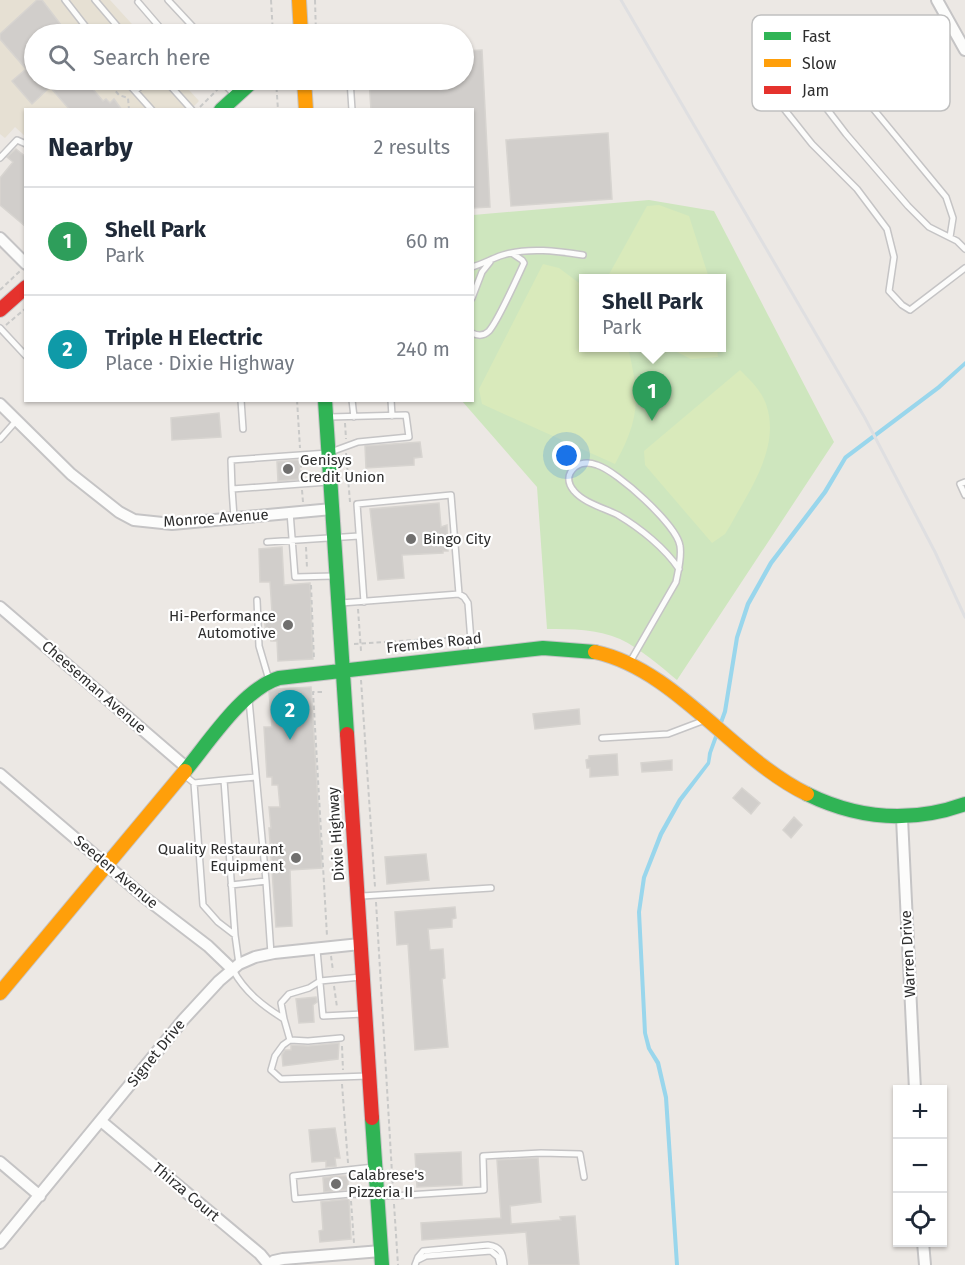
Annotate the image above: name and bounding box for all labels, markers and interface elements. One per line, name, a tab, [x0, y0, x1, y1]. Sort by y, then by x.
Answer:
legend	[752, 15, 950, 111]
search box	[24, 24, 474, 90]
text: Fast	[802, 27, 831, 46]
icon: search	[45, 41, 78, 74]
text: Search here	[93, 44, 211, 71]
text: Slow	[802, 54, 837, 73]
text: Jam	[802, 81, 829, 100]
text: Nearby	[48, 132, 133, 163]
text: 2 results	[373, 135, 450, 159]
text: Shell Park	[105, 216, 206, 243]
text: 1	[63, 229, 72, 253]
text: 60 m	[406, 229, 450, 253]
text: Park	[105, 243, 144, 267]
popup	[579, 274, 726, 352]
text: Shell Park	[602, 288, 703, 315]
text: Park	[602, 315, 641, 339]
text: Triple H Electric	[105, 324, 263, 351]
text: 2	[62, 337, 73, 361]
text: 240 m	[396, 337, 450, 361]
text: Place · Dixie Highway	[105, 351, 294, 375]
pin: 1	[632, 372, 672, 421]
your location	[552, 441, 581, 470]
place label: Genisys Credit Union	[300, 451, 385, 486]
marker: Genisys Credit Union	[281, 462, 295, 476]
street label: Monroe Avenue	[163, 505, 269, 531]
place label: Bingo City	[423, 530, 491, 548]
marker: Bingo City	[404, 532, 418, 546]
place label: Hi-Performance Automotive	[169, 607, 276, 642]
marker: Hi-Performance Automotive	[281, 618, 295, 632]
street label: Frembes Road	[385, 629, 483, 657]
street label: Cheeseman Avenue	[38, 637, 150, 737]
pin: 2	[270, 690, 310, 740]
street label: Dixie Highway	[324, 786, 348, 882]
street label: Seeden Avenue	[70, 832, 162, 912]
place label: Quality Restaurant Equipment	[158, 840, 285, 875]
marker: Quality Restaurant Equipment	[289, 851, 303, 865]
street label: Warren Drive	[897, 910, 919, 998]
street label: Signet Drive	[123, 1016, 189, 1090]
map controls	[893, 1085, 947, 1247]
button: +	[893, 1085, 947, 1139]
button: −	[893, 1139, 947, 1193]
street label: Thirza Court	[149, 1159, 224, 1226]
place label: Calabrese's Pizzeria II	[348, 1166, 424, 1201]
marker: Calabrese's Pizzeria II	[329, 1177, 343, 1191]
button: locate	[893, 1193, 947, 1247]

